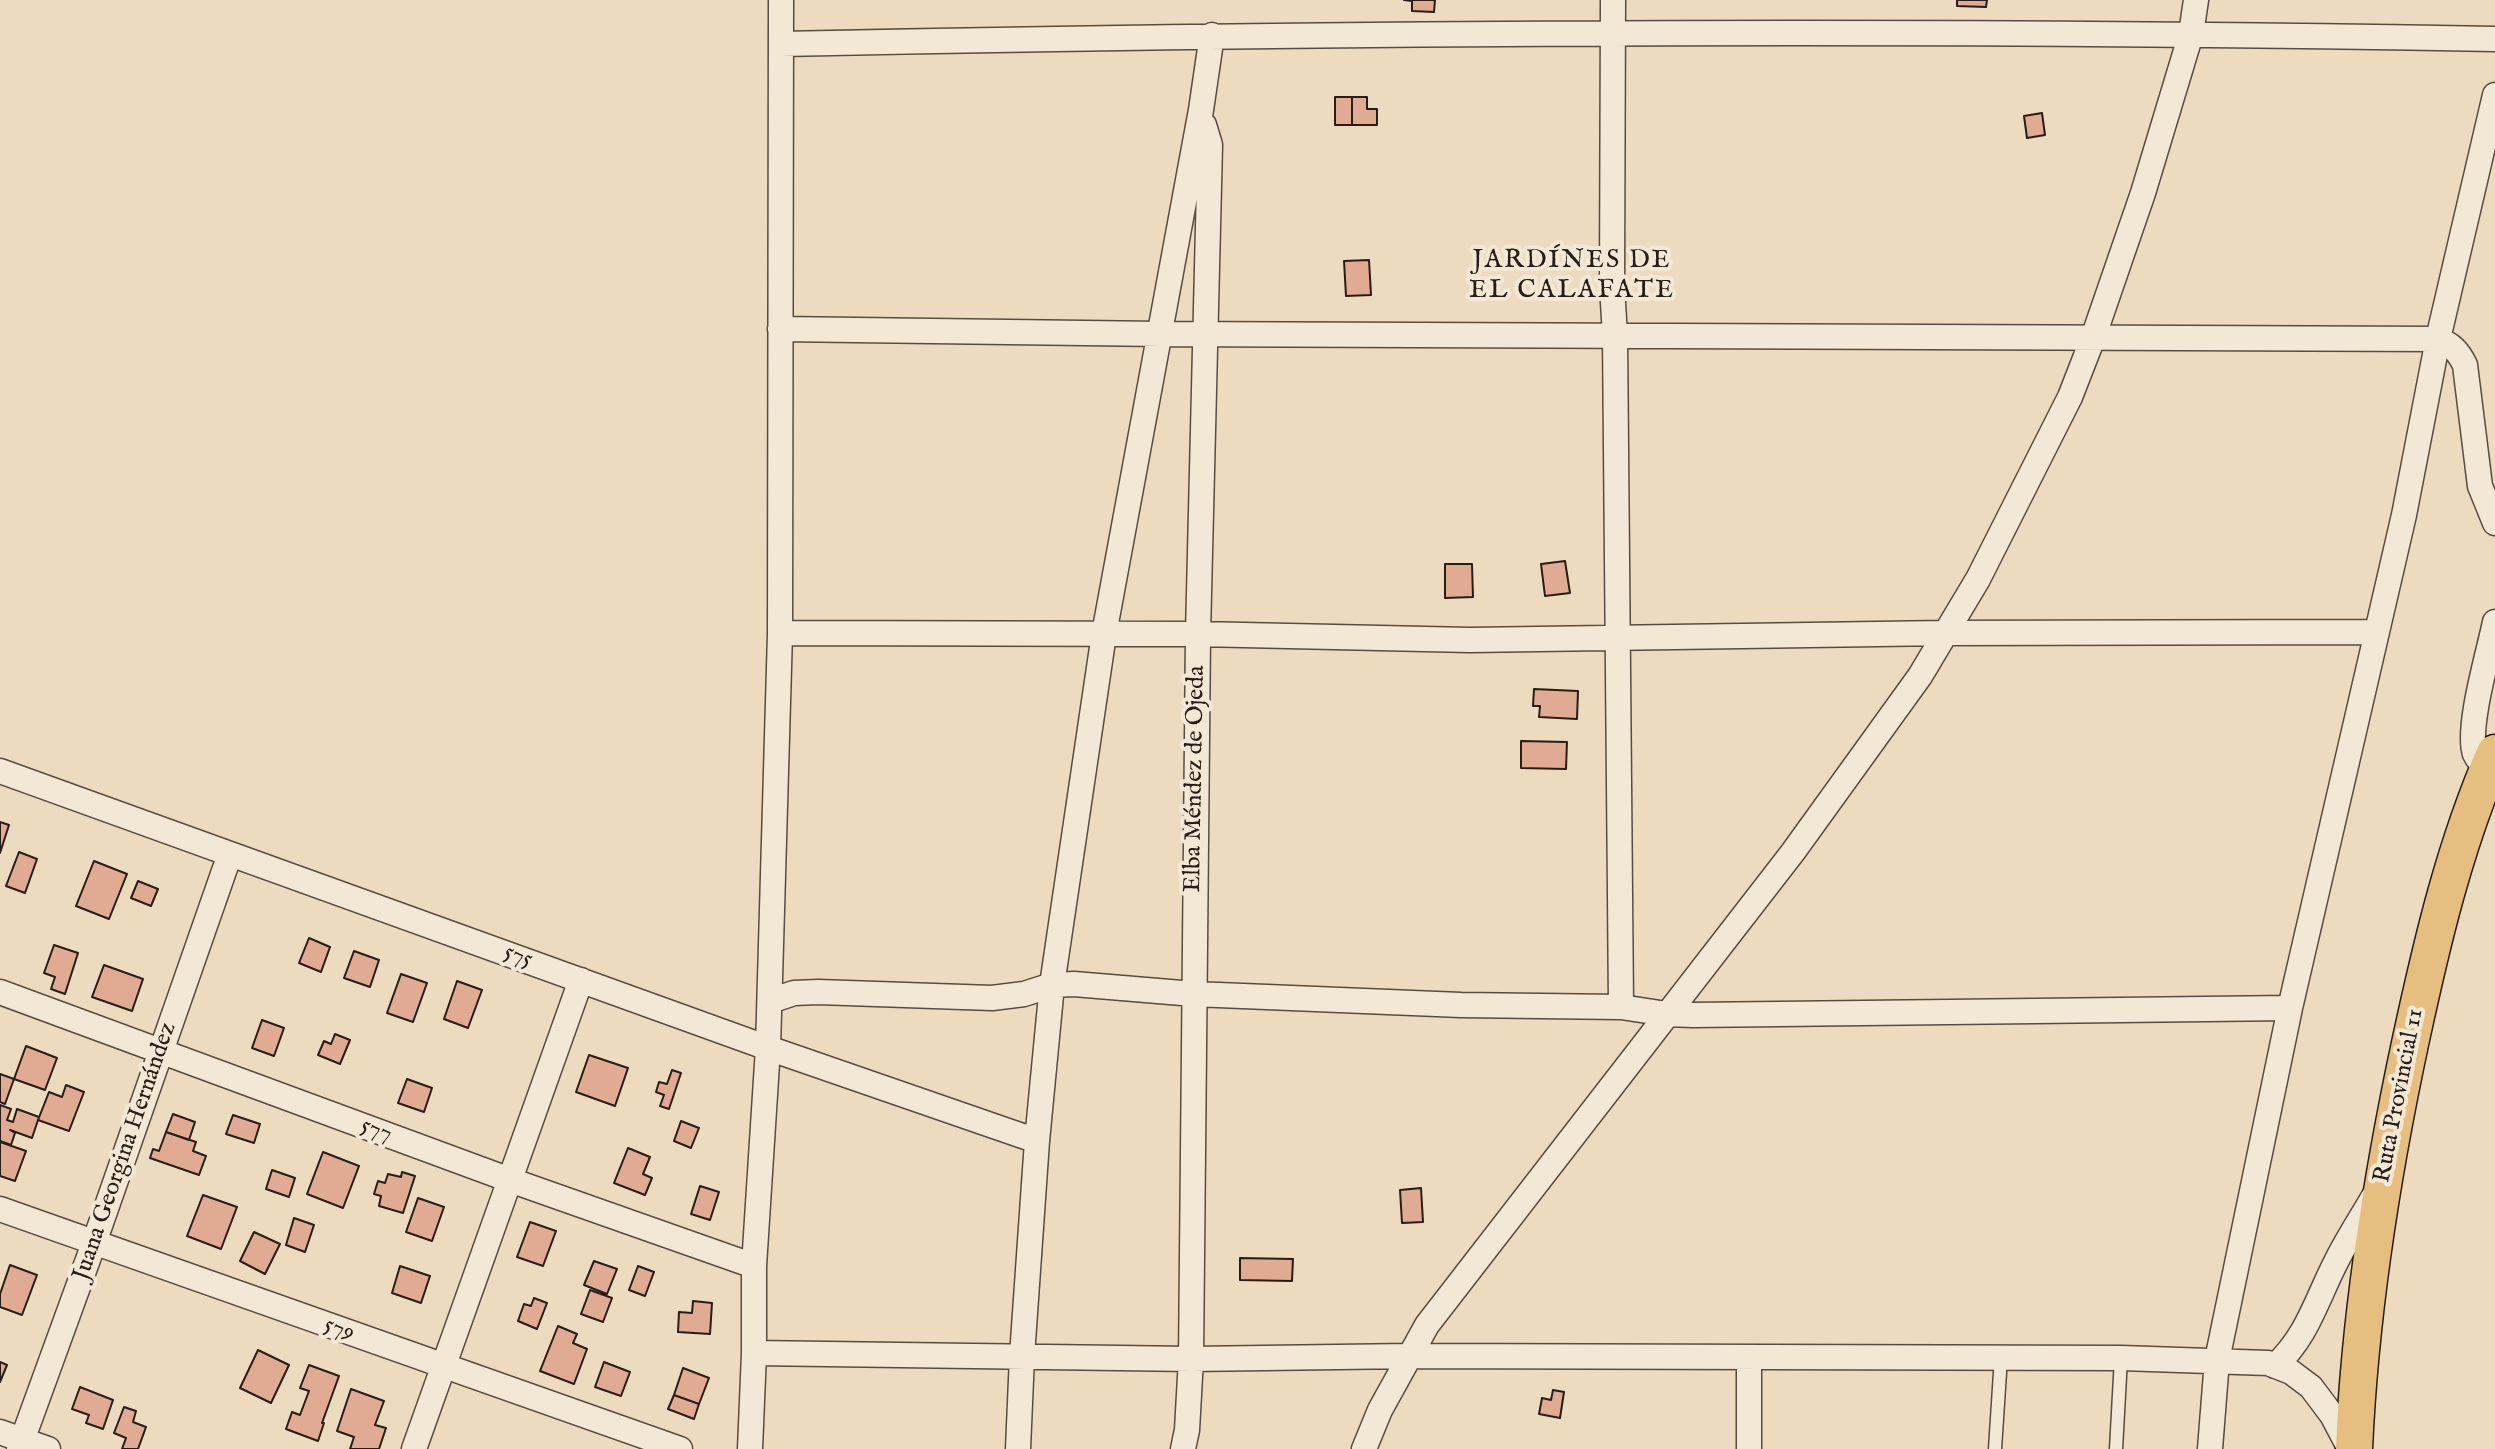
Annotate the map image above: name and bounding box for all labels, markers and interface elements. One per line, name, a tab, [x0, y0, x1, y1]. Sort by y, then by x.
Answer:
district label: JARDÍNES DE EL CALAFATE	[1469, 246, 1675, 308]
street label: Elba Méndez de Ojeda	[1180, 665, 1212, 893]
street label: 575	[500, 939, 536, 975]
street label: Ruta Provincial 11	[2369, 1007, 2431, 1185]
street label: Juana Georgina Hernández	[68, 1019, 184, 1285]
street label: 577	[356, 1112, 396, 1150]
street label: 579	[320, 1311, 358, 1349]

